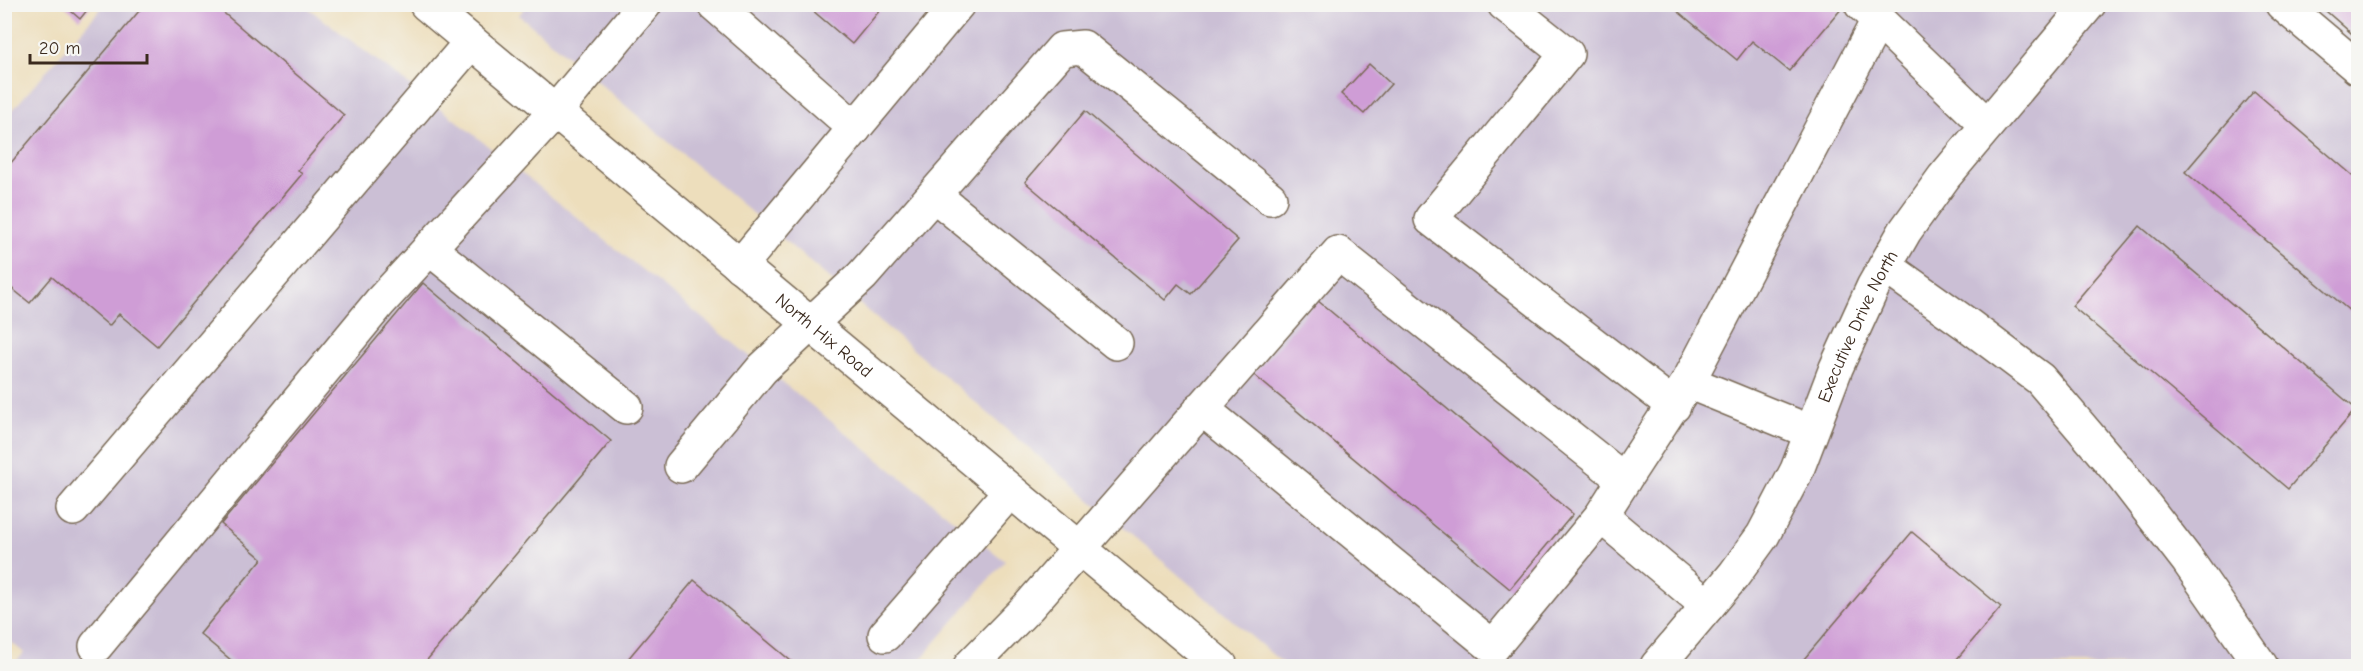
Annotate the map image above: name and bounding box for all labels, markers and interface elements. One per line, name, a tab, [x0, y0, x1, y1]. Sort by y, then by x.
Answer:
scale bar	[30, 27, 147, 65]
text: 20 m	[39, 38, 80, 59]
street label: Executive Drive North	[1814, 247, 1903, 406]
street label: North Hix Road	[771, 289, 877, 382]

